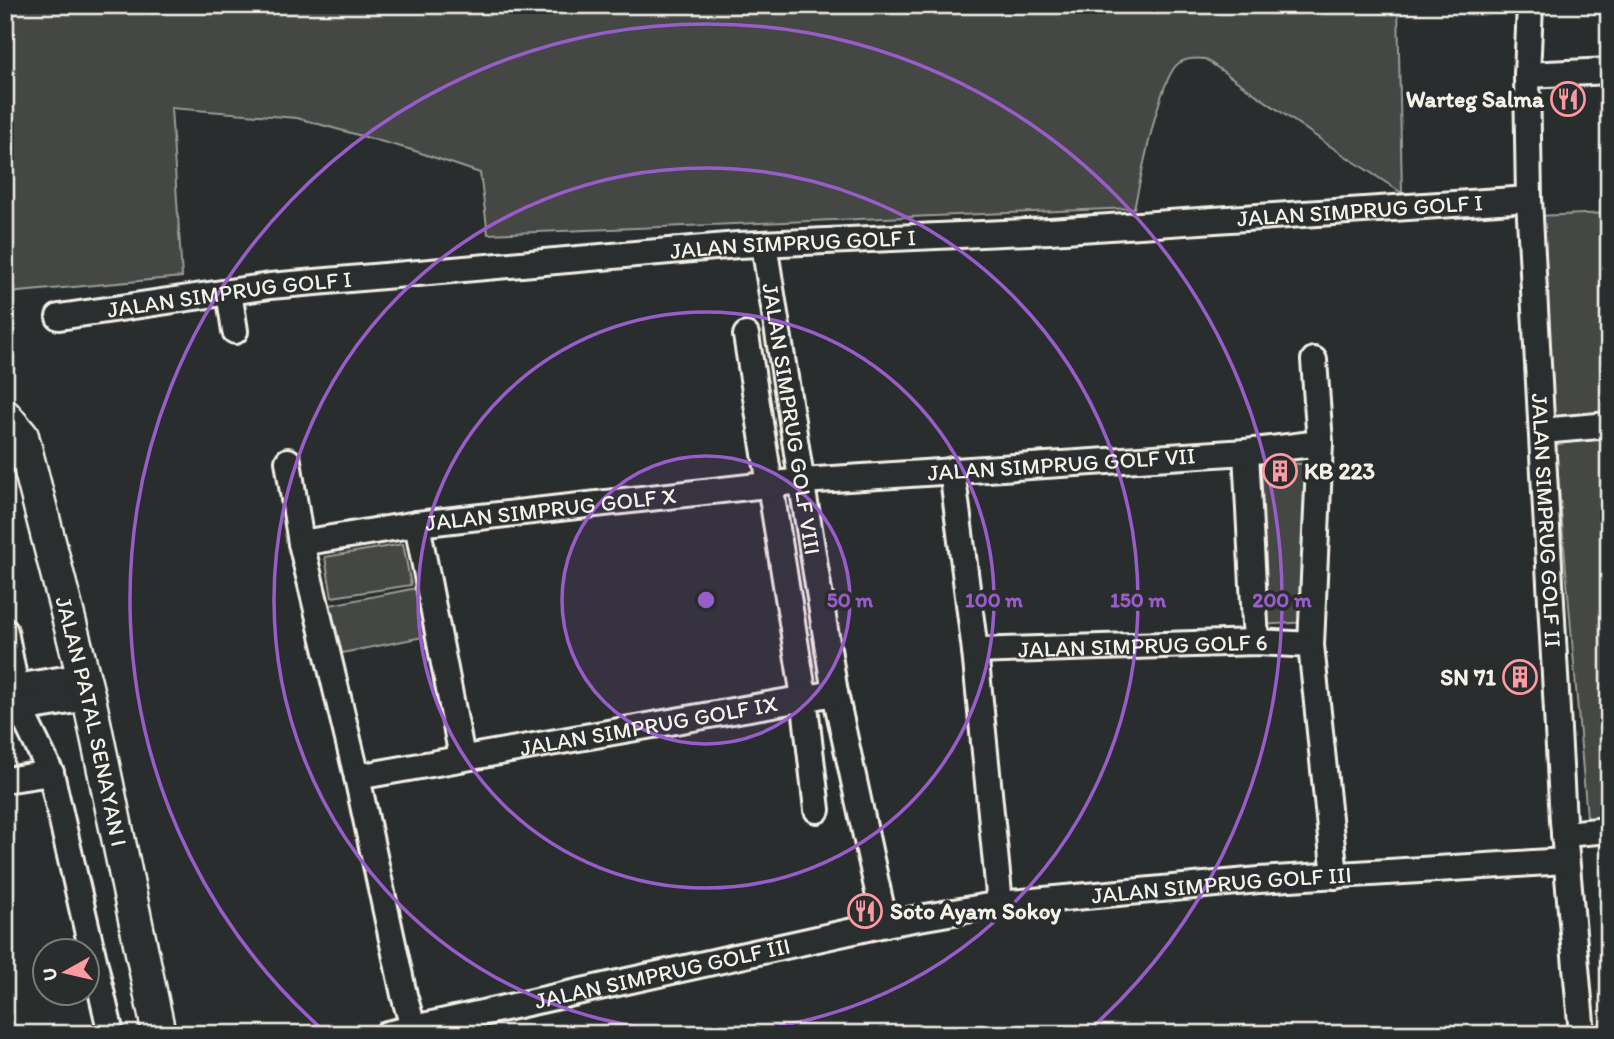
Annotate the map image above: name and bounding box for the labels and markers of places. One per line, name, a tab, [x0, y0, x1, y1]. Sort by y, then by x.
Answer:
restaurant icon: Warteg Salma	[1549, 80, 1587, 118]
place label: Warteg Salma	[1406, 85, 1545, 113]
building icon: KB 223	[1261, 452, 1299, 490]
place label: KB 223	[1304, 457, 1376, 485]
centre of rings	[694, 588, 718, 612]
building icon: SN 71	[1501, 658, 1539, 696]
place label: SN 71	[1440, 663, 1496, 691]
restaurant icon: Soto Ayam Sokoy	[846, 892, 884, 930]
place label: Soto Ayam Sokoy	[890, 897, 1061, 925]

